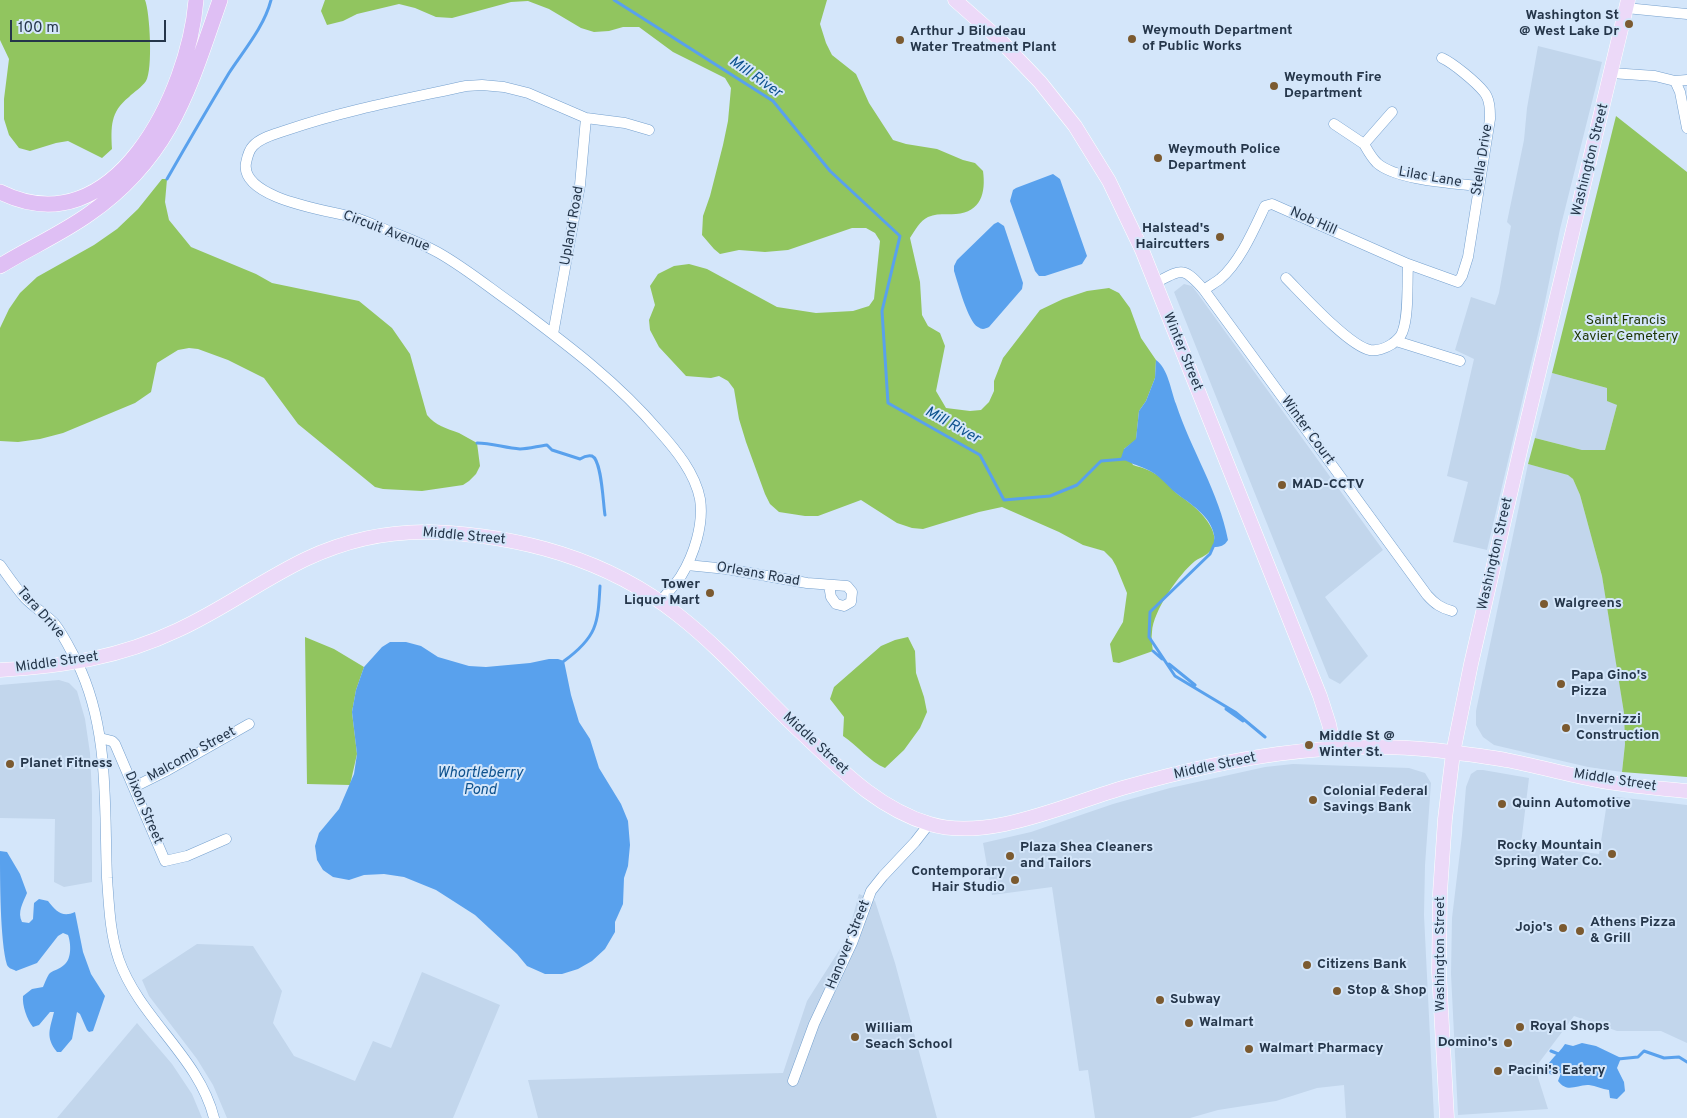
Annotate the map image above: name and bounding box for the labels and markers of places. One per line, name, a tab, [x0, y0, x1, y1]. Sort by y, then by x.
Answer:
place label: Washington St @ West Lake Dr	[1519, 8, 1619, 40]
marker: Washington St @ West Lake Dr	[1623, 18, 1635, 30]
place label: Weymouth Department of Public Works	[1142, 23, 1293, 56]
place label: Arthur J Bilodeau Water Treatment Plant	[910, 24, 1056, 56]
marker: Weymouth Department of Public Works	[1126, 33, 1138, 45]
marker: Arthur J Bilodeau Water Treatment Plant	[894, 34, 906, 46]
place label: Weymouth Fire Department	[1284, 70, 1382, 102]
marker: Weymouth Fire Department	[1268, 80, 1280, 92]
place label: Weymouth Police Department	[1168, 142, 1280, 174]
marker: Weymouth Police Department	[1152, 152, 1164, 164]
place label: Halstead's Haircutters	[1135, 221, 1210, 253]
marker: Halstead's Haircutters	[1214, 231, 1226, 243]
place label: MAD-CCTV	[1292, 477, 1364, 493]
marker: MAD-CCTV	[1276, 479, 1288, 491]
place label: Tower Liquor Mart	[624, 577, 700, 610]
marker: Tower Liquor Mart	[704, 587, 716, 599]
place label: Walgreens	[1554, 596, 1622, 612]
marker: Walgreens	[1538, 598, 1550, 610]
place label: Papa Gino's Pizza	[1571, 668, 1647, 700]
marker: Papa Gino's Pizza	[1555, 678, 1567, 690]
place label: Invernizzi Construction	[1576, 712, 1659, 744]
marker: Invernizzi Construction	[1560, 722, 1572, 734]
place label: Middle St @ Winter St.	[1319, 729, 1395, 762]
marker: Middle St @ Winter St.	[1303, 739, 1315, 751]
place label: Planet Fitness	[20, 756, 113, 772]
marker: Planet Fitness	[4, 758, 16, 770]
place label: Colonial Federal Savings Bank	[1323, 784, 1428, 816]
marker: Colonial Federal Savings Bank	[1307, 794, 1319, 806]
place label: Quinn Automotive	[1512, 796, 1631, 812]
marker: Quinn Automotive	[1496, 798, 1508, 810]
place label: Rocky Mountain Spring Water Co.	[1494, 838, 1602, 870]
place label: Plaza Shea Cleaners and Tailors	[1020, 840, 1153, 872]
marker: Rocky Mountain Spring Water Co.	[1606, 848, 1618, 860]
marker: Plaza Shea Cleaners and Tailors	[1004, 850, 1016, 862]
place label: Contemporary Hair Studio	[911, 864, 1005, 896]
marker: Contemporary Hair Studio	[1009, 874, 1021, 886]
place label: Athens Pizza & Grill	[1590, 915, 1676, 948]
place label: Jojo's	[1515, 920, 1553, 936]
marker: Jojo's	[1557, 922, 1569, 934]
marker: Athens Pizza & Grill	[1574, 925, 1586, 937]
place label: Citizens Bank	[1317, 957, 1407, 973]
marker: Citizens Bank	[1301, 959, 1313, 971]
place label: Stop & Shop	[1347, 983, 1427, 999]
marker: Stop & Shop	[1331, 985, 1343, 997]
place label: Subway	[1170, 992, 1221, 1008]
marker: Subway	[1154, 994, 1166, 1006]
place label: Walmart	[1199, 1015, 1254, 1031]
marker: Walmart	[1183, 1017, 1195, 1029]
place label: Royal Shops	[1530, 1019, 1610, 1035]
place label: William Seach School	[865, 1021, 953, 1054]
marker: Royal Shops	[1514, 1021, 1526, 1033]
marker: William Seach School	[849, 1031, 861, 1043]
place label: Domino's	[1438, 1035, 1498, 1051]
marker: Domino's	[1502, 1037, 1514, 1049]
place label: Walmart Pharmacy	[1259, 1041, 1384, 1057]
marker: Walmart Pharmacy	[1243, 1043, 1255, 1055]
place label: Pacini's Eatery	[1508, 1063, 1606, 1079]
marker: Pacini's Eatery	[1492, 1065, 1504, 1077]

